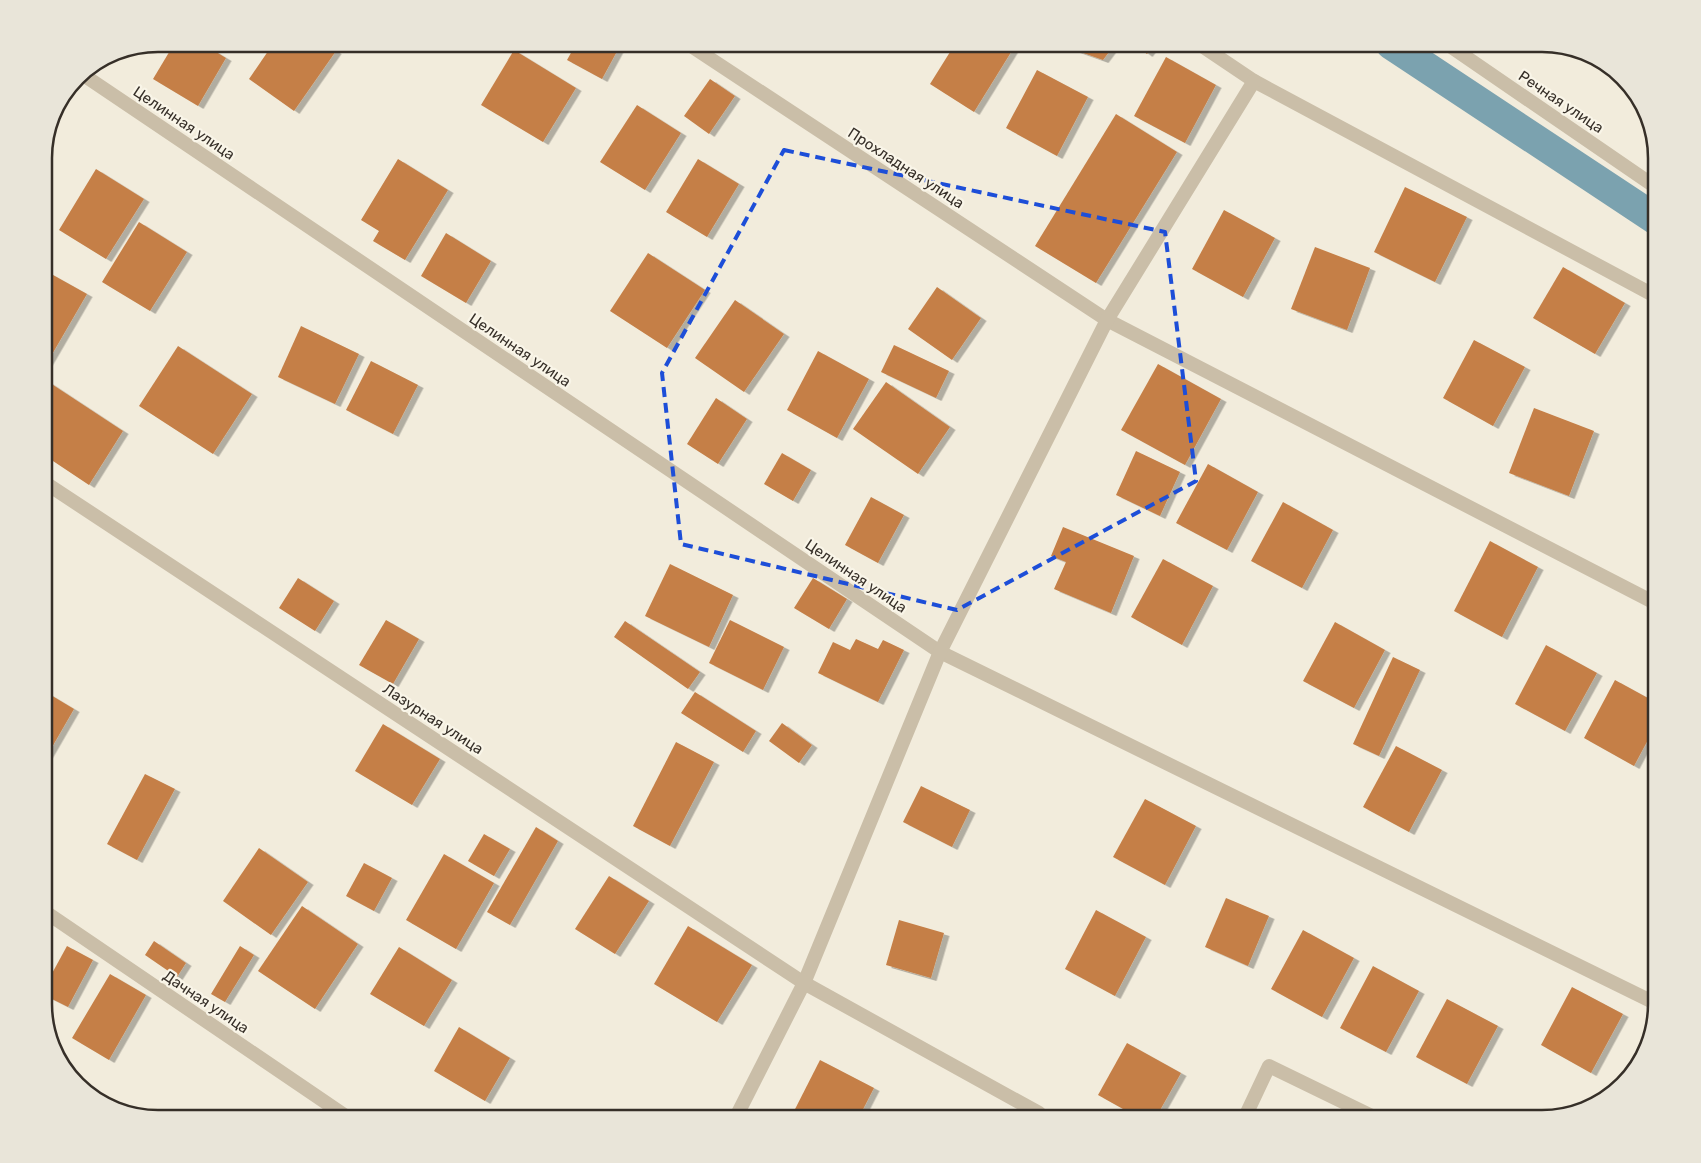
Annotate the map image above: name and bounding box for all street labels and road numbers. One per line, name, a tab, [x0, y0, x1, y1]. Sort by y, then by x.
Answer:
street label: Речная улица	[1515, 67, 1607, 137]
street label: Целинная улица	[130, 82, 238, 164]
street label: Прохладная улица	[845, 124, 967, 212]
street label: Целинная улица	[466, 309, 574, 391]
street label: Целинная улица	[802, 535, 910, 617]
street label: Лазурная улица	[379, 680, 487, 758]
street label: Дачная улица	[160, 967, 252, 1037]

